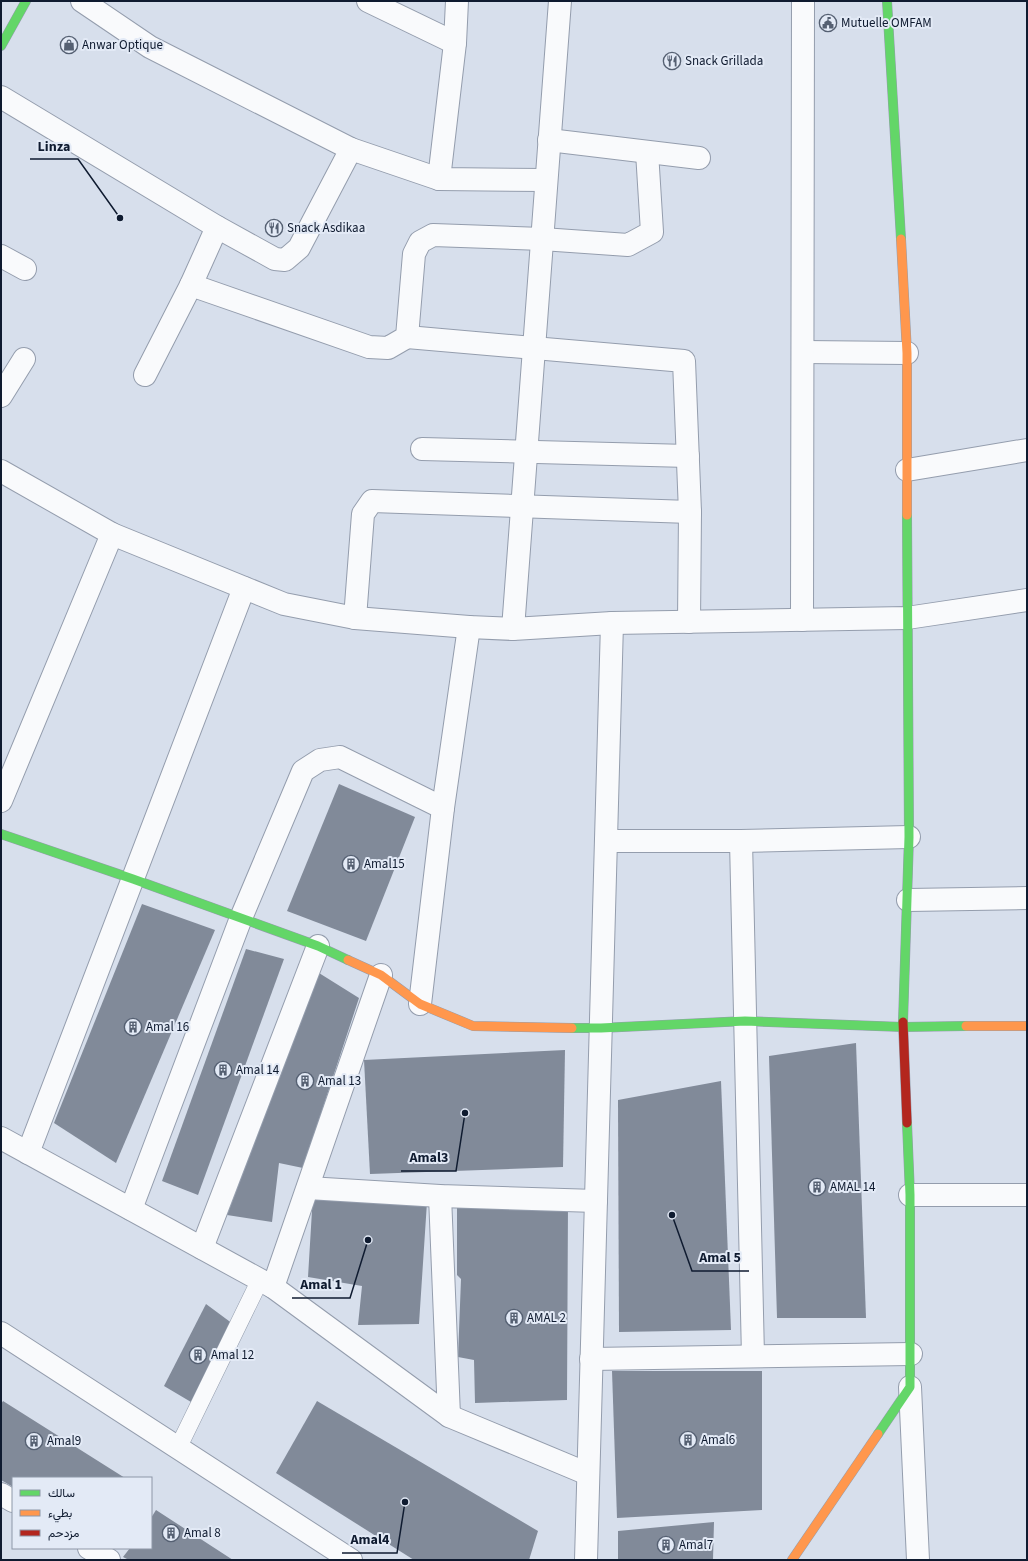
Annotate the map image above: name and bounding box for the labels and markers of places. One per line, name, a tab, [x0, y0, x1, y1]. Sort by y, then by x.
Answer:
public building icon: Mutuelle OMFAM	[818, 13, 838, 33]
place label: Mutuelle OMFAM	[841, 14, 932, 32]
shop icon: Anwar Optique	[59, 35, 79, 55]
place label: Anwar Optique	[82, 36, 163, 54]
restaurant icon: Snack Grillada	[662, 51, 682, 71]
place label: Snack Grillada	[685, 52, 763, 70]
callout: Linza	[30, 133, 78, 159]
restaurant icon: Snack Asdikaa	[264, 218, 284, 238]
place label: Snack Asdikaa	[287, 219, 365, 237]
building icon: Amal15	[341, 854, 361, 874]
place label: Amal15	[364, 855, 405, 873]
building icon: Amal 16	[123, 1017, 143, 1037]
place label: Amal 16	[146, 1018, 189, 1036]
building icon: Amal 14	[213, 1060, 233, 1080]
place label: Amal 14	[236, 1061, 280, 1079]
building icon: Amal 13	[295, 1071, 315, 1091]
place label: Amal 13	[318, 1072, 361, 1090]
callout: Amal3	[401, 1145, 456, 1171]
building icon: AMAL 14	[807, 1177, 827, 1197]
place label: AMAL 14	[830, 1178, 876, 1196]
callout: Amal 5	[692, 1245, 749, 1271]
callout: Amal 1	[292, 1272, 350, 1298]
building icon: AMAL 2	[504, 1308, 524, 1328]
place label: AMAL 2	[527, 1309, 566, 1327]
building icon: Amal 12	[188, 1345, 208, 1365]
place label: Amal 12	[211, 1346, 254, 1364]
building icon: Amal6	[678, 1430, 698, 1450]
building icon: Amal9	[24, 1431, 44, 1451]
place label: Amal6	[701, 1431, 735, 1449]
place label: Amal9	[47, 1432, 81, 1450]
building icon: Amal 8	[161, 1523, 181, 1543]
place label: Amal 8	[184, 1524, 221, 1542]
callout: Amal4	[342, 1527, 397, 1553]
building icon: Amal7	[656, 1535, 676, 1555]
place label: Amal7	[679, 1536, 713, 1554]

